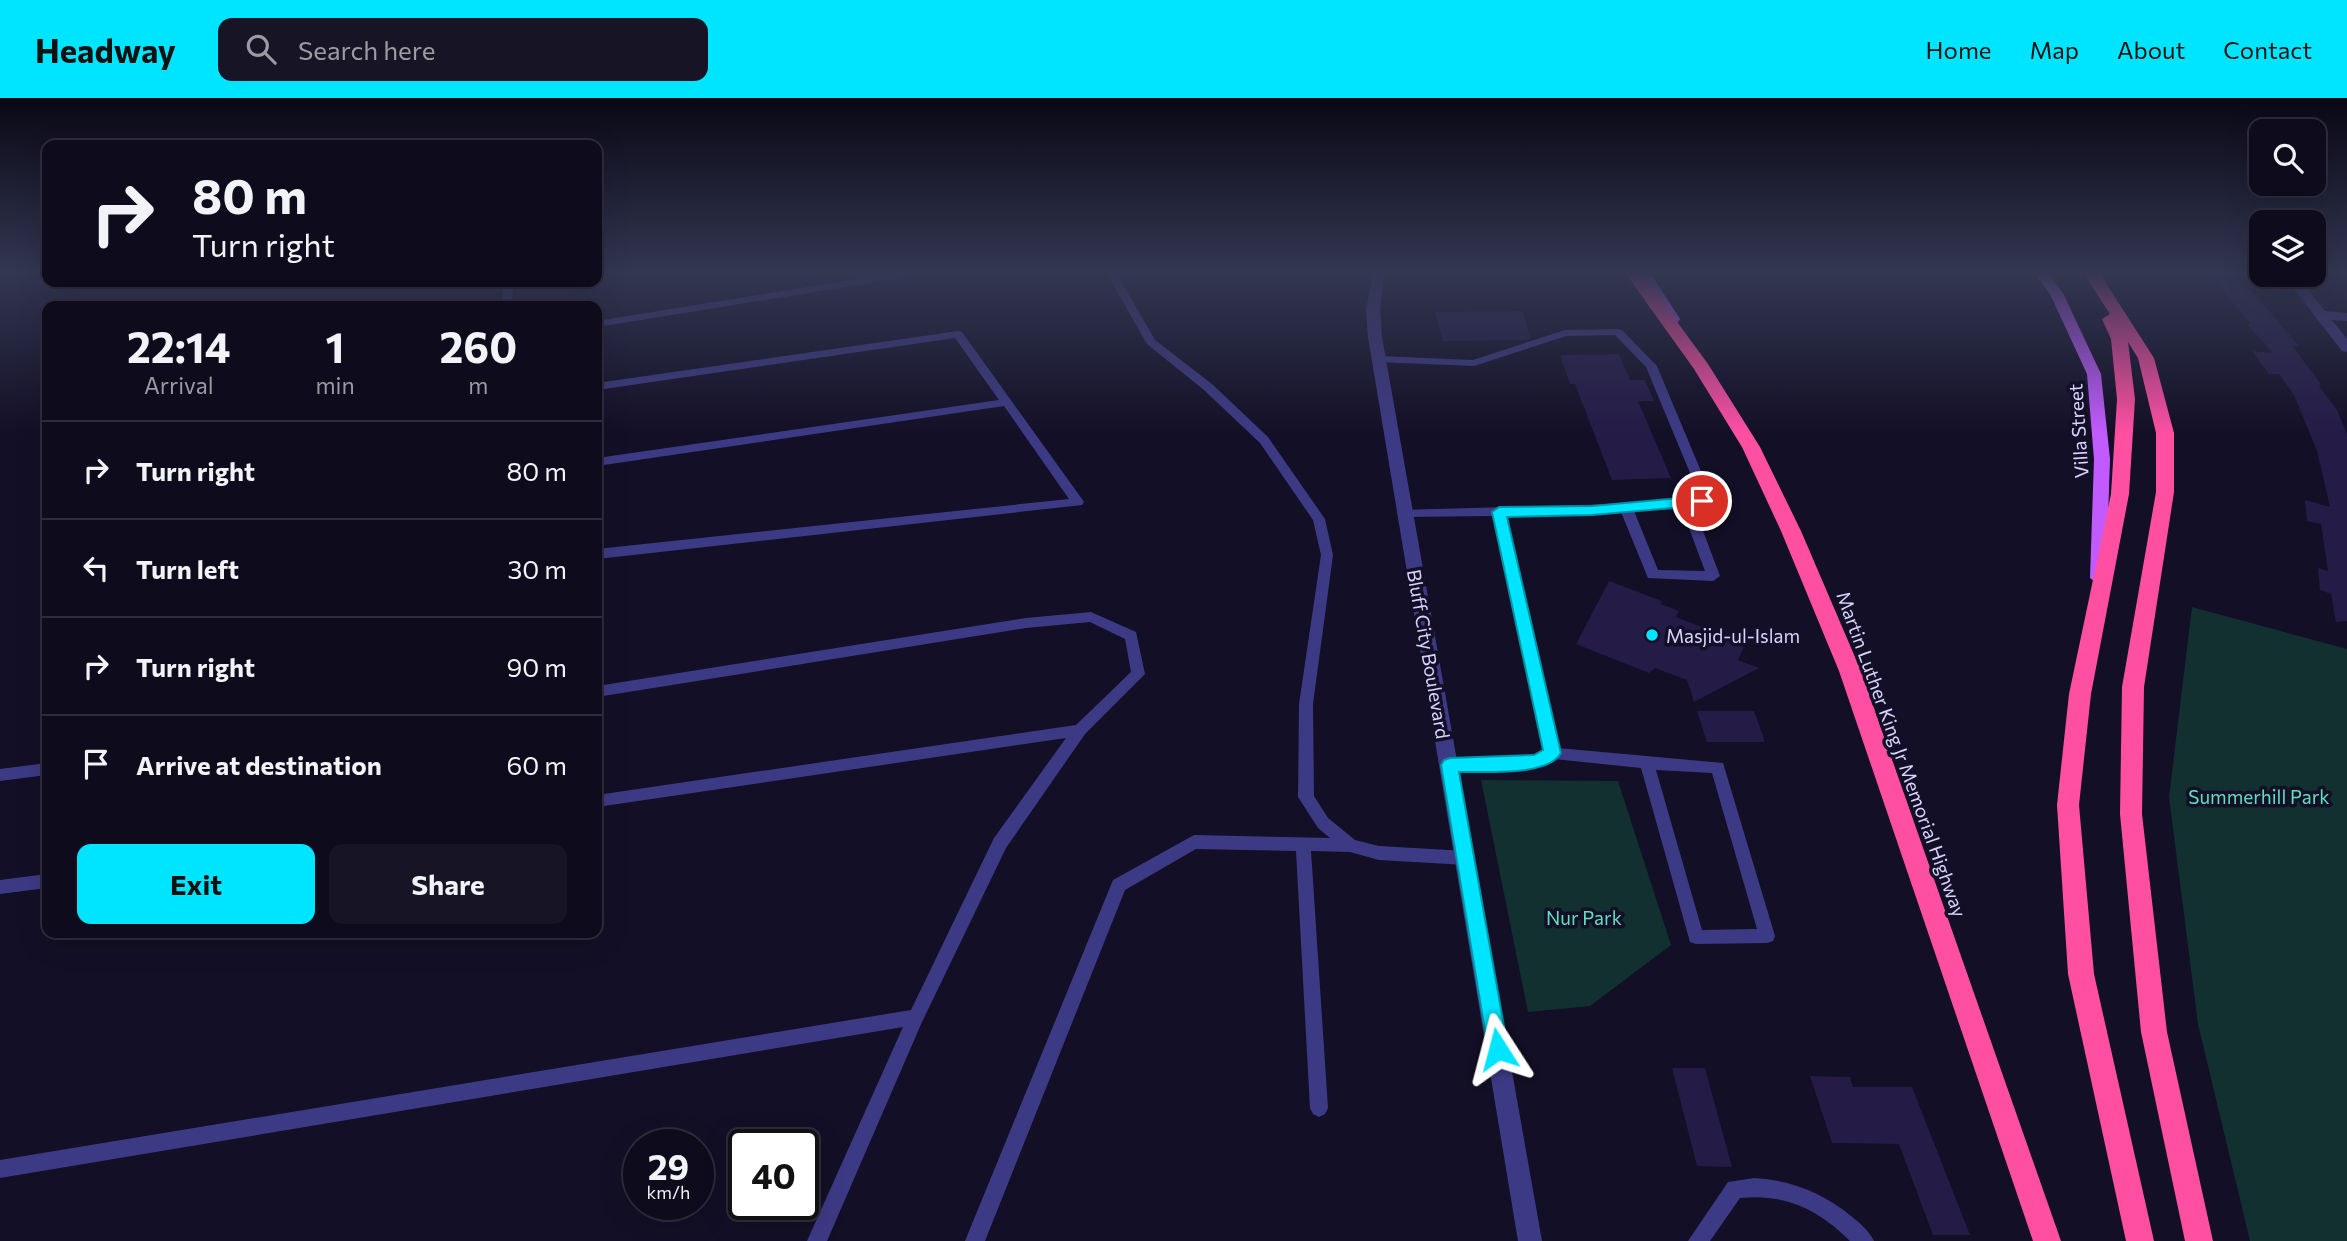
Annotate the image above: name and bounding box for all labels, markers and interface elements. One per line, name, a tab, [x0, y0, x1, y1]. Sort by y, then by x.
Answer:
search box	[218, 18, 708, 81]
text: Headway	[35, 29, 176, 70]
icon: search	[242, 30, 280, 68]
text: Search here	[298, 34, 436, 65]
text: Home	[1926, 35, 1992, 64]
text: Map	[2030, 35, 2079, 64]
text: About	[2117, 35, 2185, 64]
text: Contact	[2223, 35, 2312, 64]
map controls	[2249, 119, 2326, 287]
button: search	[2249, 119, 2326, 196]
text: 80 m	[192, 164, 307, 224]
icon: right	[77, 168, 168, 259]
button: layers	[2249, 210, 2326, 287]
text: Turn right	[192, 224, 335, 264]
text: 22:14	[127, 320, 231, 372]
text: 1	[326, 320, 345, 372]
text: 260	[440, 320, 517, 372]
text: Arrival	[144, 371, 214, 399]
text: min	[316, 371, 355, 399]
text: m	[468, 371, 488, 399]
street label: Villa Street	[2063, 383, 2093, 479]
icon: right	[77, 451, 115, 489]
text: Turn right	[136, 455, 255, 486]
text: 80 m	[507, 455, 567, 486]
pin	[1672, 471, 1732, 531]
icon: arrive	[1683, 482, 1721, 520]
icon: left	[77, 549, 115, 587]
text: Turn left	[136, 553, 239, 584]
text: 30 m	[508, 553, 567, 584]
street label: Bluff City Boulevard	[1403, 567, 1455, 741]
street label: Martin Luther King Jr Memorial Highway	[1832, 588, 1972, 920]
place label: Masjid-ul-Islam	[1666, 624, 1800, 647]
marker: Masjid-ul-Islam	[1644, 627, 1660, 643]
icon: right	[77, 647, 115, 685]
text: Turn right	[136, 651, 255, 682]
text: 90 m	[507, 651, 567, 682]
icon: arrive	[77, 745, 115, 783]
text: Arrive at destination	[136, 749, 382, 780]
text: 60 m	[507, 749, 567, 780]
park label: Summerhill Park	[2188, 785, 2330, 808]
button: Exit	[77, 844, 315, 924]
button: Share	[329, 844, 567, 924]
park label: Nur Park	[1546, 906, 1622, 929]
position arrow	[1461, 1012, 1535, 1086]
speed limit sign: 40	[728, 1129, 819, 1220]
text: 29	[648, 1144, 689, 1187]
text: km/h	[647, 1181, 690, 1203]

